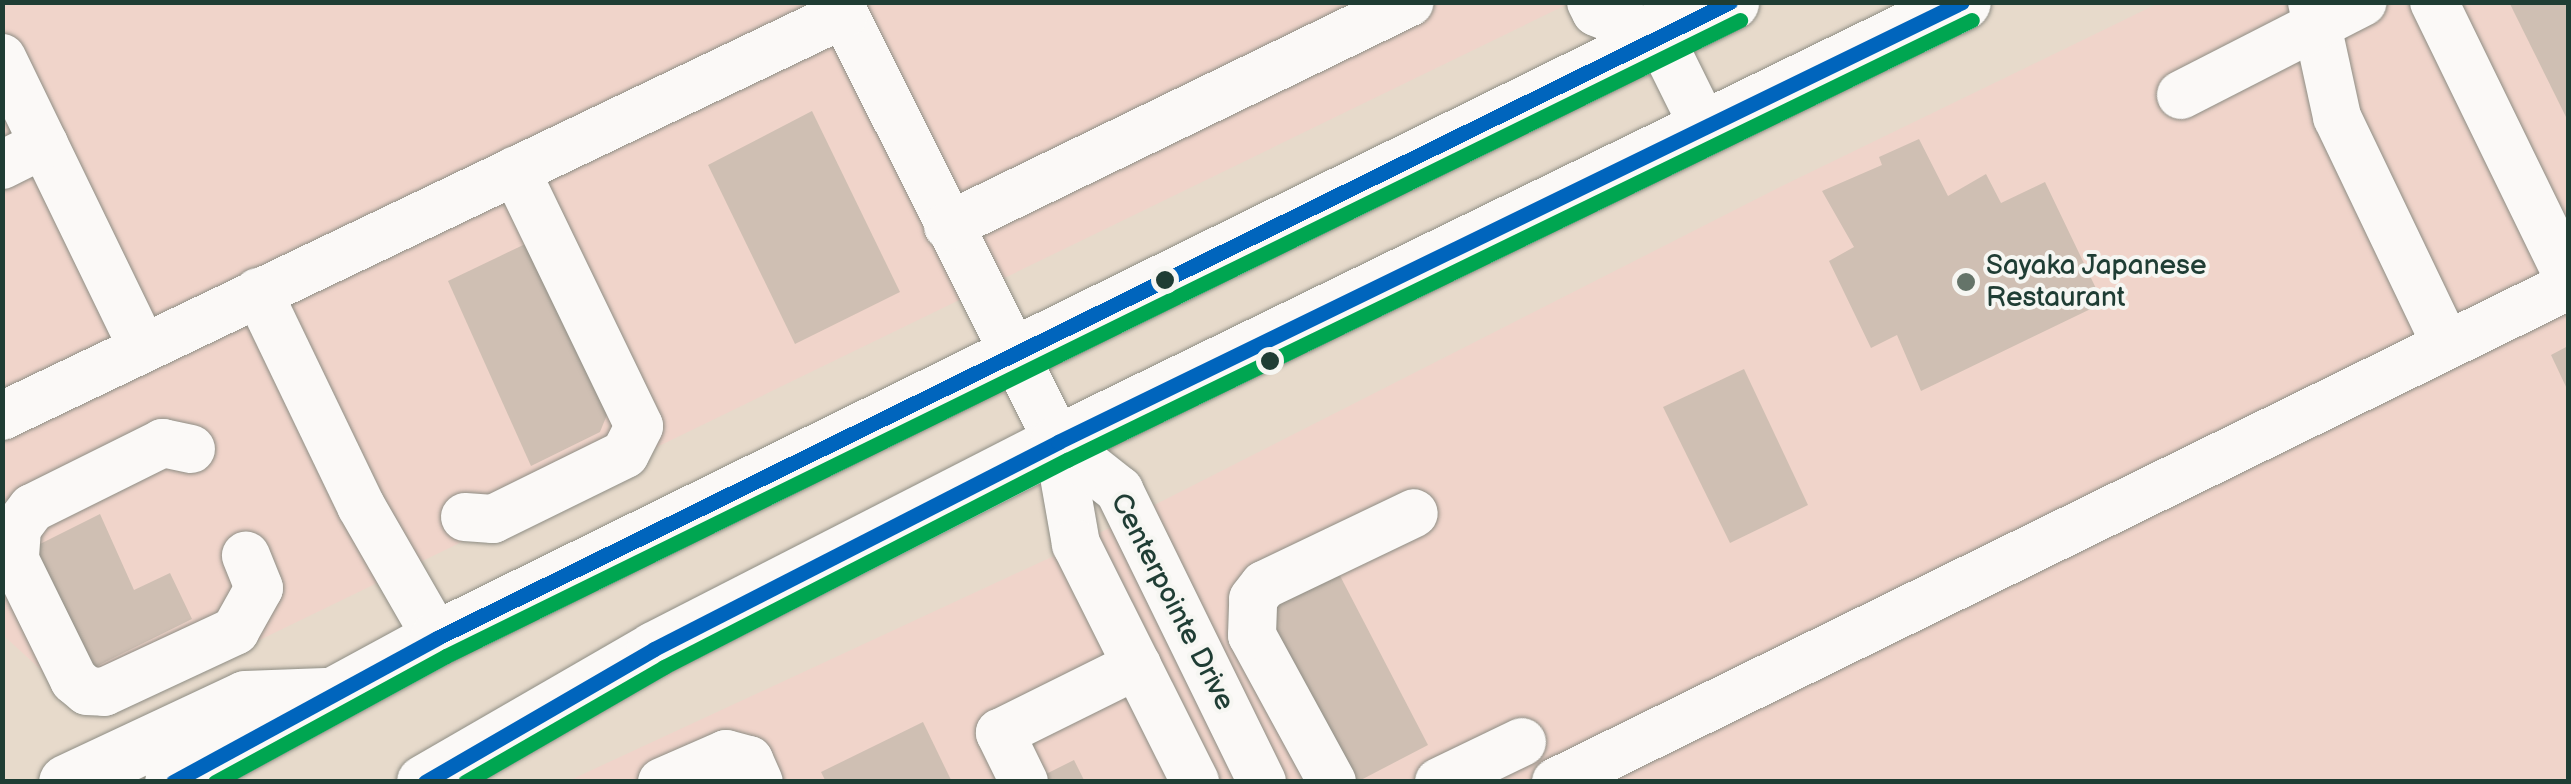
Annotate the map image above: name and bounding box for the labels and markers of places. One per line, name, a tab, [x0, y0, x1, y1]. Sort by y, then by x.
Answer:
place label: Sayaka Japanese Restaurant	[1986, 249, 2208, 315]
unlabelled marker	[1155, 270, 1175, 290]
marker: Sayaka Japanese Restaurant	[1955, 271, 1977, 293]
unlabelled marker	[1260, 351, 1280, 371]

